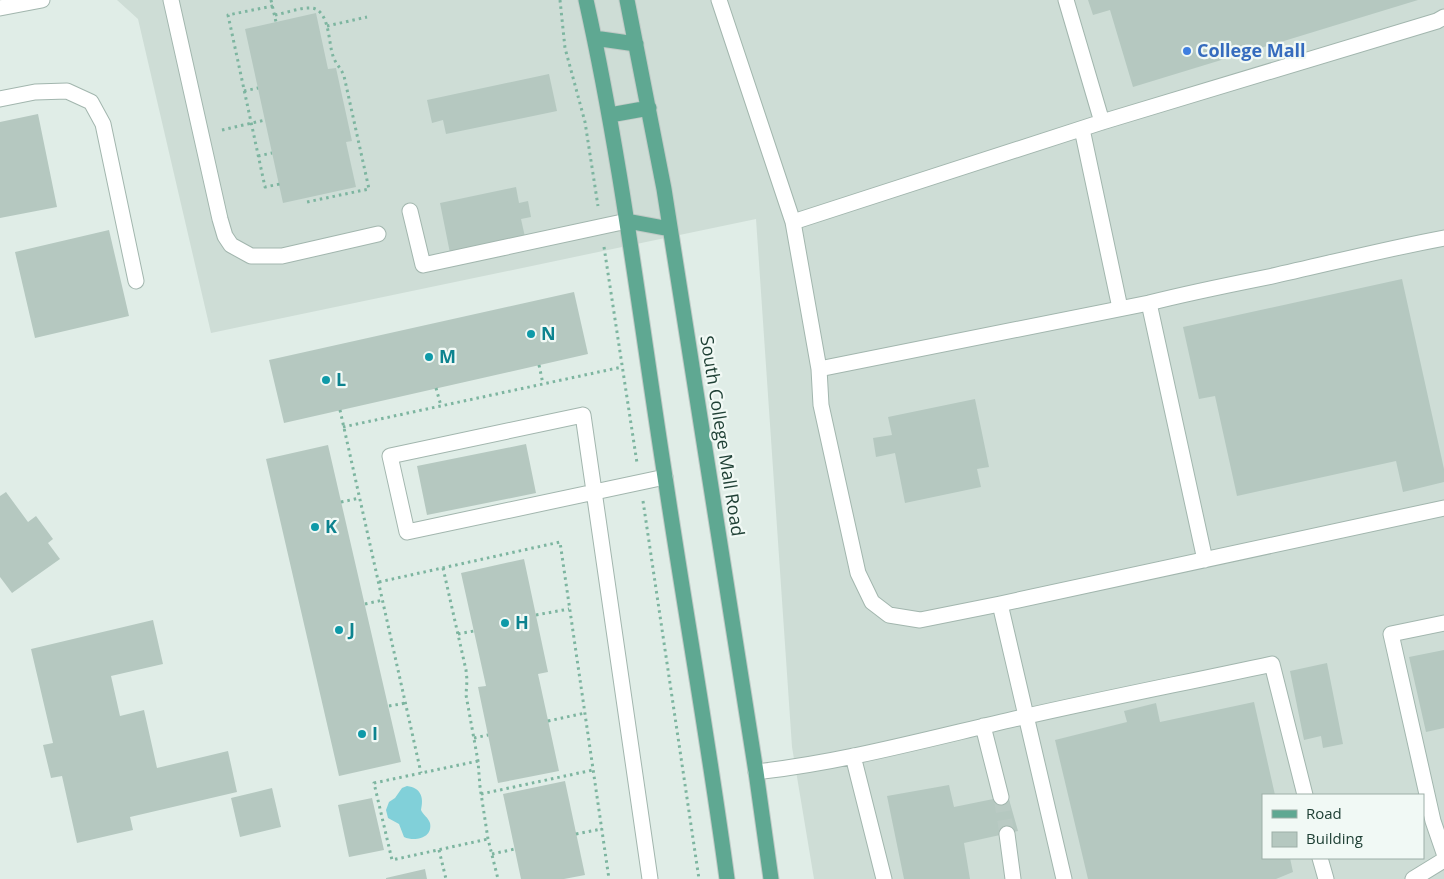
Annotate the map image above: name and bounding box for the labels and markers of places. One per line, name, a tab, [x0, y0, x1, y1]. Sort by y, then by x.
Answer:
place label: College Mall	[1197, 38, 1306, 62]
marker: College Mall	[1181, 45, 1193, 57]
place label: N	[541, 321, 556, 345]
marker: N	[525, 328, 537, 340]
place label: M	[439, 344, 456, 368]
marker: M	[423, 351, 435, 363]
place label: L	[336, 367, 346, 391]
marker: L	[320, 374, 332, 386]
place label: K	[325, 514, 337, 538]
marker: K	[309, 521, 321, 533]
place label: H	[515, 610, 529, 634]
place label: J	[347, 617, 355, 641]
marker: H	[499, 617, 511, 629]
marker: J	[333, 624, 345, 636]
place label: I	[372, 721, 378, 745]
marker: I	[356, 728, 368, 740]

